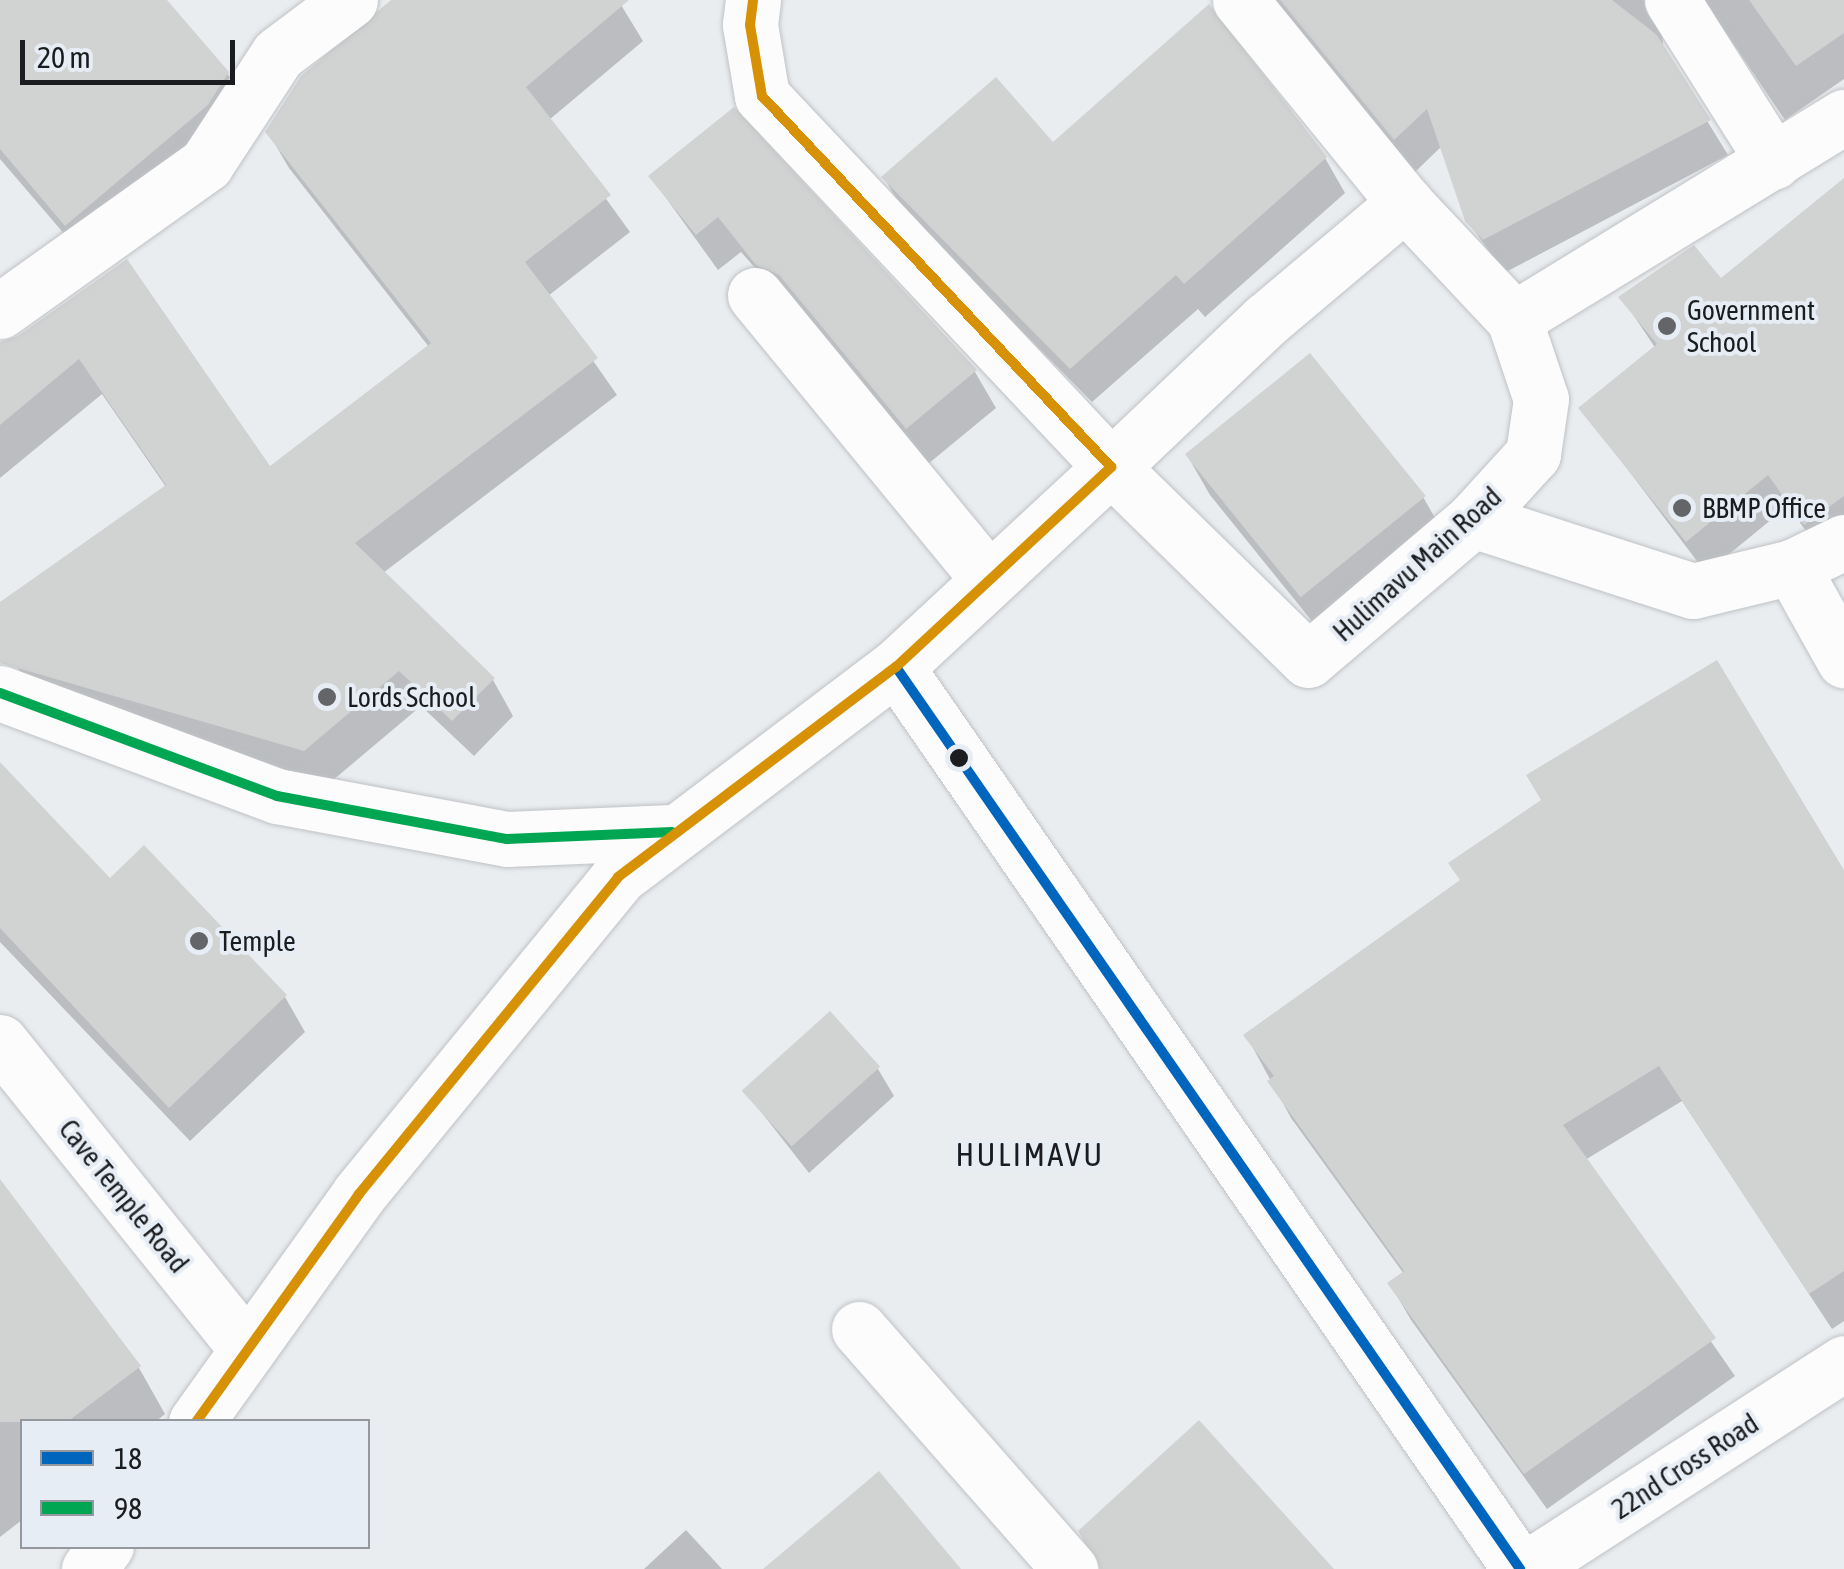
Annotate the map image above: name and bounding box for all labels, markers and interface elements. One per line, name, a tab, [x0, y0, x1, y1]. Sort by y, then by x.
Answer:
scale bar	[25, 20, 240, 82]
text: 20 m	[37, 40, 91, 74]
place label: Government School	[1687, 293, 1815, 359]
marker: Government School	[1656, 315, 1678, 337]
street label: Hulimavu Main Road	[1326, 480, 1508, 648]
place label: BBMP Office	[1702, 491, 1826, 525]
marker: BBMP Office	[1671, 497, 1693, 519]
place label: Lords School	[347, 680, 476, 714]
marker: Lords School	[316, 686, 338, 708]
unlabelled marker	[949, 748, 969, 768]
place label: Temple	[219, 924, 296, 958]
marker: Temple	[188, 930, 210, 952]
street label: Cave Temple Road	[52, 1113, 196, 1279]
district label: HULIMAVU	[955, 1136, 1105, 1174]
street label: 22nd Cross Road	[1605, 1406, 1765, 1526]
legend	[20, 1419, 370, 1549]
text: 18	[114, 1441, 142, 1475]
text: 98	[114, 1491, 142, 1525]

